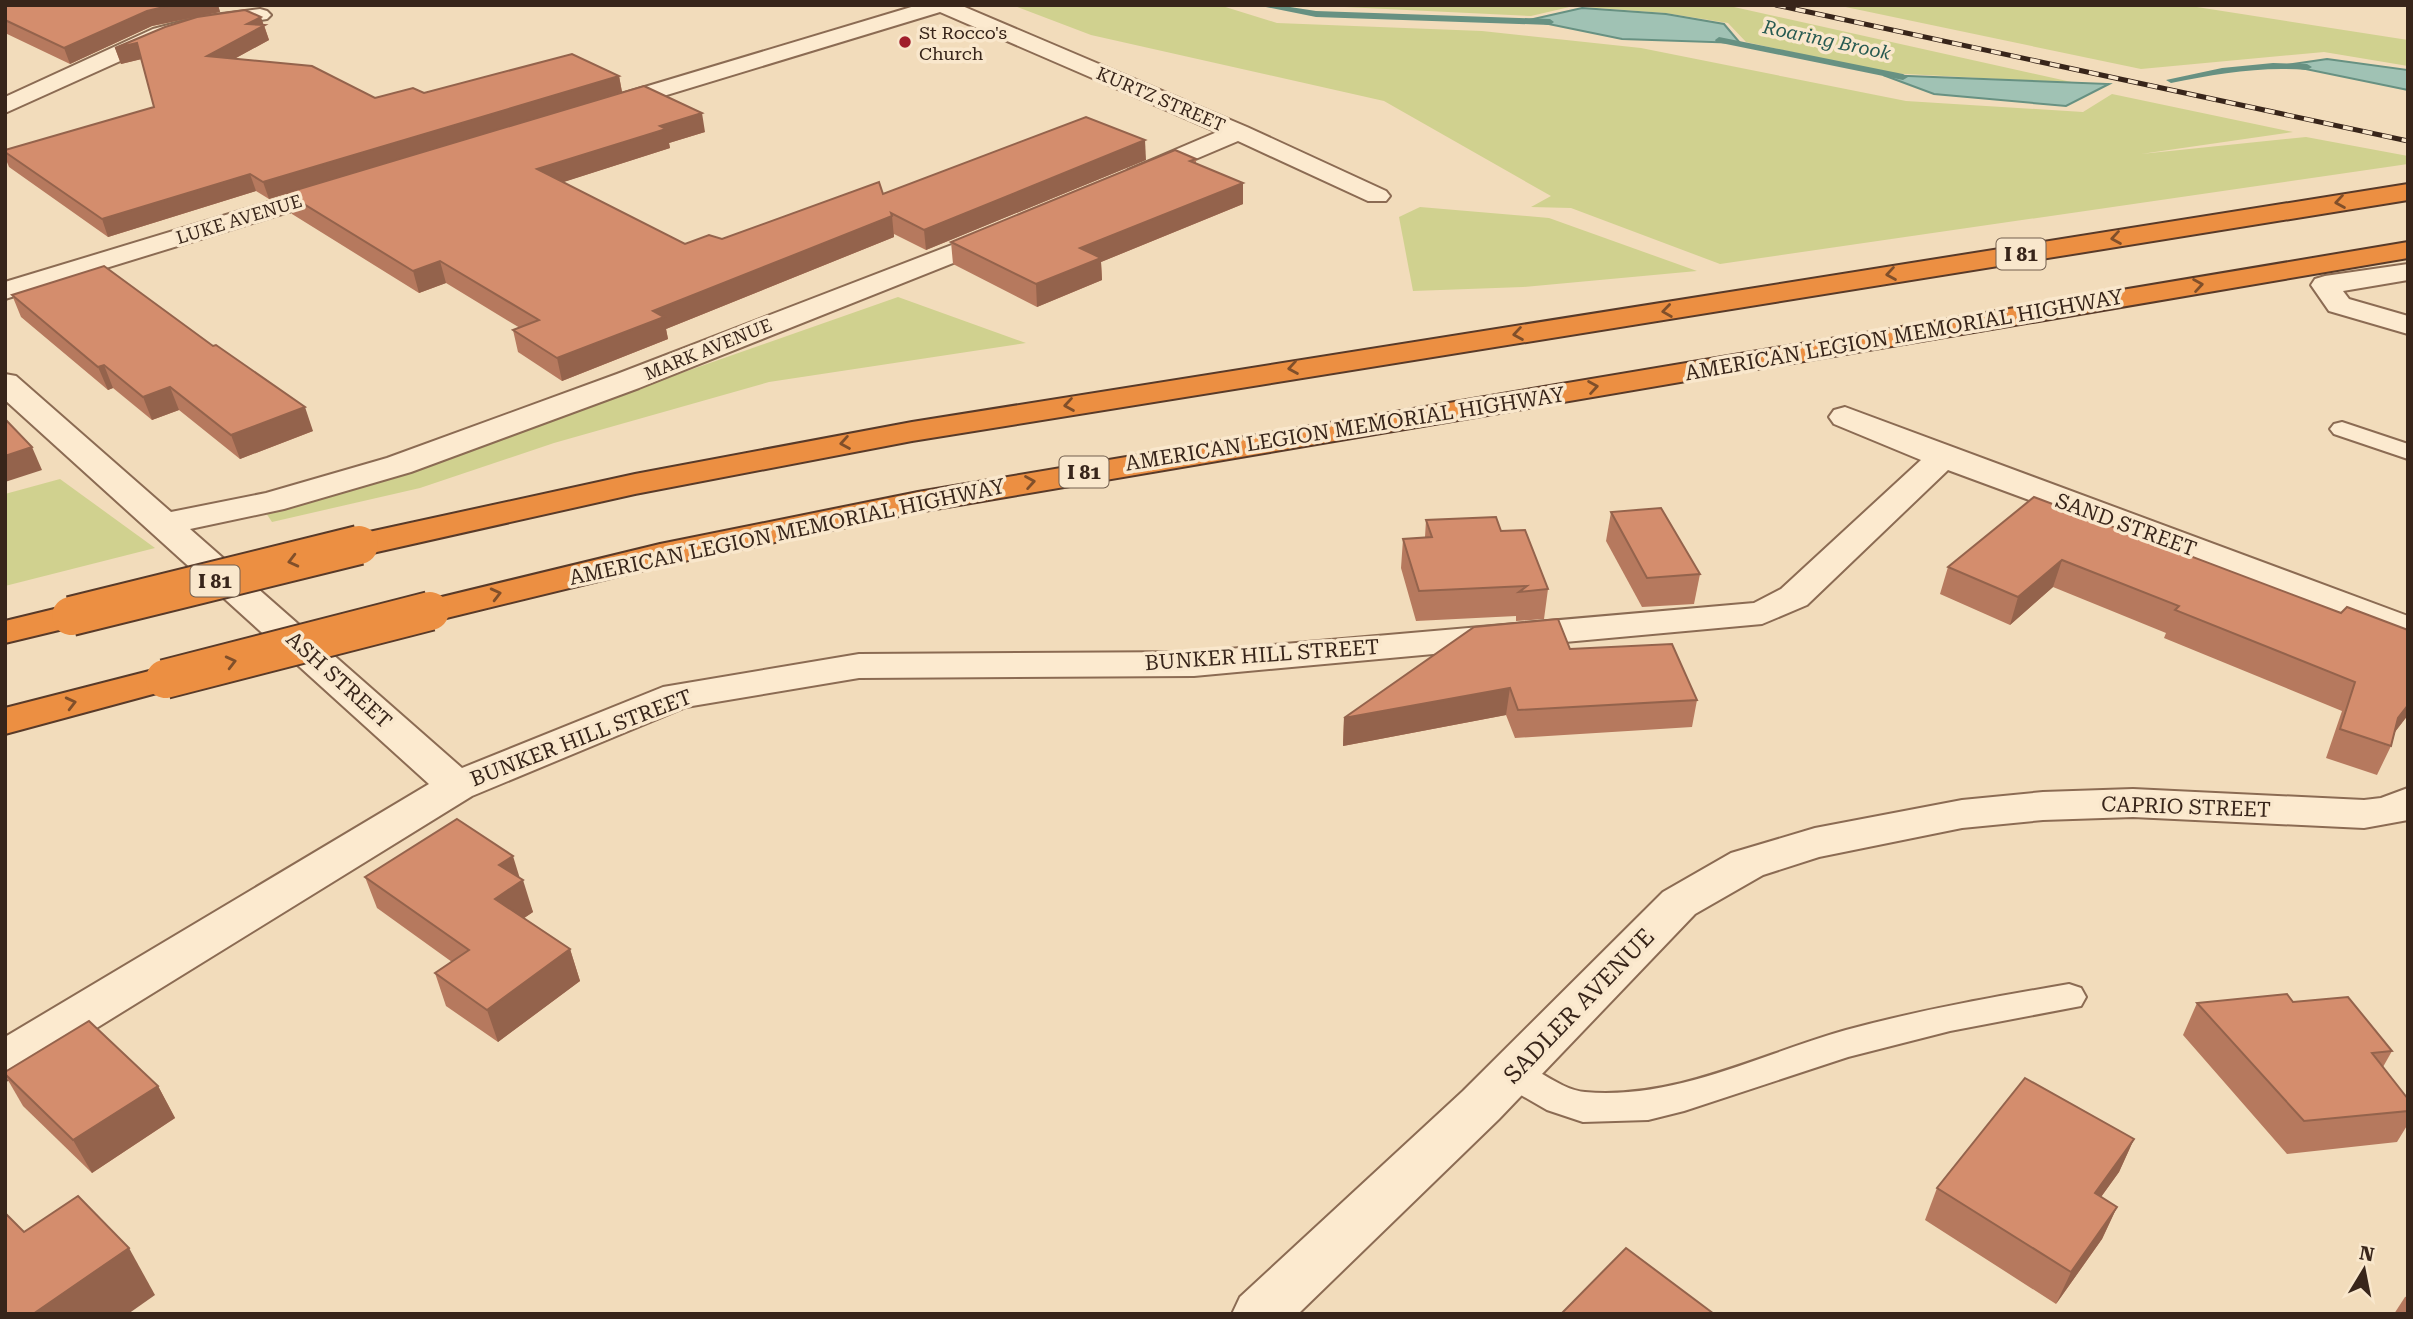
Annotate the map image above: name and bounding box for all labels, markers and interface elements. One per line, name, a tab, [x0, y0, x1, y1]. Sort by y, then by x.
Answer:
water label: Roaring Brook	[1760, 15, 1894, 65]
place label: St Rocco's Church	[919, 22, 1007, 64]
marker: St Rocco's Church	[897, 34, 913, 50]
street label: KURTZ STREET	[1093, 62, 1229, 136]
street label: LUKE AVENUE	[173, 190, 305, 248]
one-way arrow	[2334, 195, 2346, 210]
one-way arrow	[2110, 230, 2122, 245]
road number: I 81	[1996, 238, 2046, 270]
one-way arrow	[1885, 266, 1897, 281]
one-way arrow	[2192, 278, 2204, 293]
street label: AMERICAN LEGION MEMORIAL HIGHWAY	[1683, 284, 2126, 385]
one-way arrow	[1661, 303, 1672, 318]
street label: MARK AVENUE	[641, 314, 775, 384]
one-way arrow	[1512, 326, 1524, 341]
one-way arrow	[1288, 360, 1299, 375]
one-way arrow	[1587, 380, 1599, 395]
street label: AMERICAN LEGION MEMORIAL HIGHWAY	[1123, 382, 1567, 476]
one-way arrow	[1063, 397, 1075, 412]
one-way arrow	[839, 435, 851, 450]
road number: I 81	[1060, 457, 1108, 488]
street label: AMERICAN LEGION MEMORIAL HIGHWAY	[567, 474, 1008, 590]
one-way arrow	[1024, 475, 1036, 490]
street label: SAND STREET	[2052, 488, 2200, 562]
one-way arrow	[287, 553, 299, 567]
road number: I 81	[190, 566, 240, 596]
one-way arrow	[490, 588, 502, 602]
street label: ASH STREET	[281, 627, 397, 733]
street label: BUNKER HILL STREET	[1144, 635, 1380, 675]
one-way arrow	[225, 656, 237, 670]
street label: BUNKER HILL STREET	[467, 685, 695, 791]
one-way arrow	[65, 697, 77, 711]
street label: CAPRIO STREET	[2101, 792, 2271, 822]
street label: SADLER AVENUE	[1498, 923, 1660, 1089]
north arrow	[2329, 1235, 2399, 1305]
text: N	[2358, 1241, 2376, 1266]

